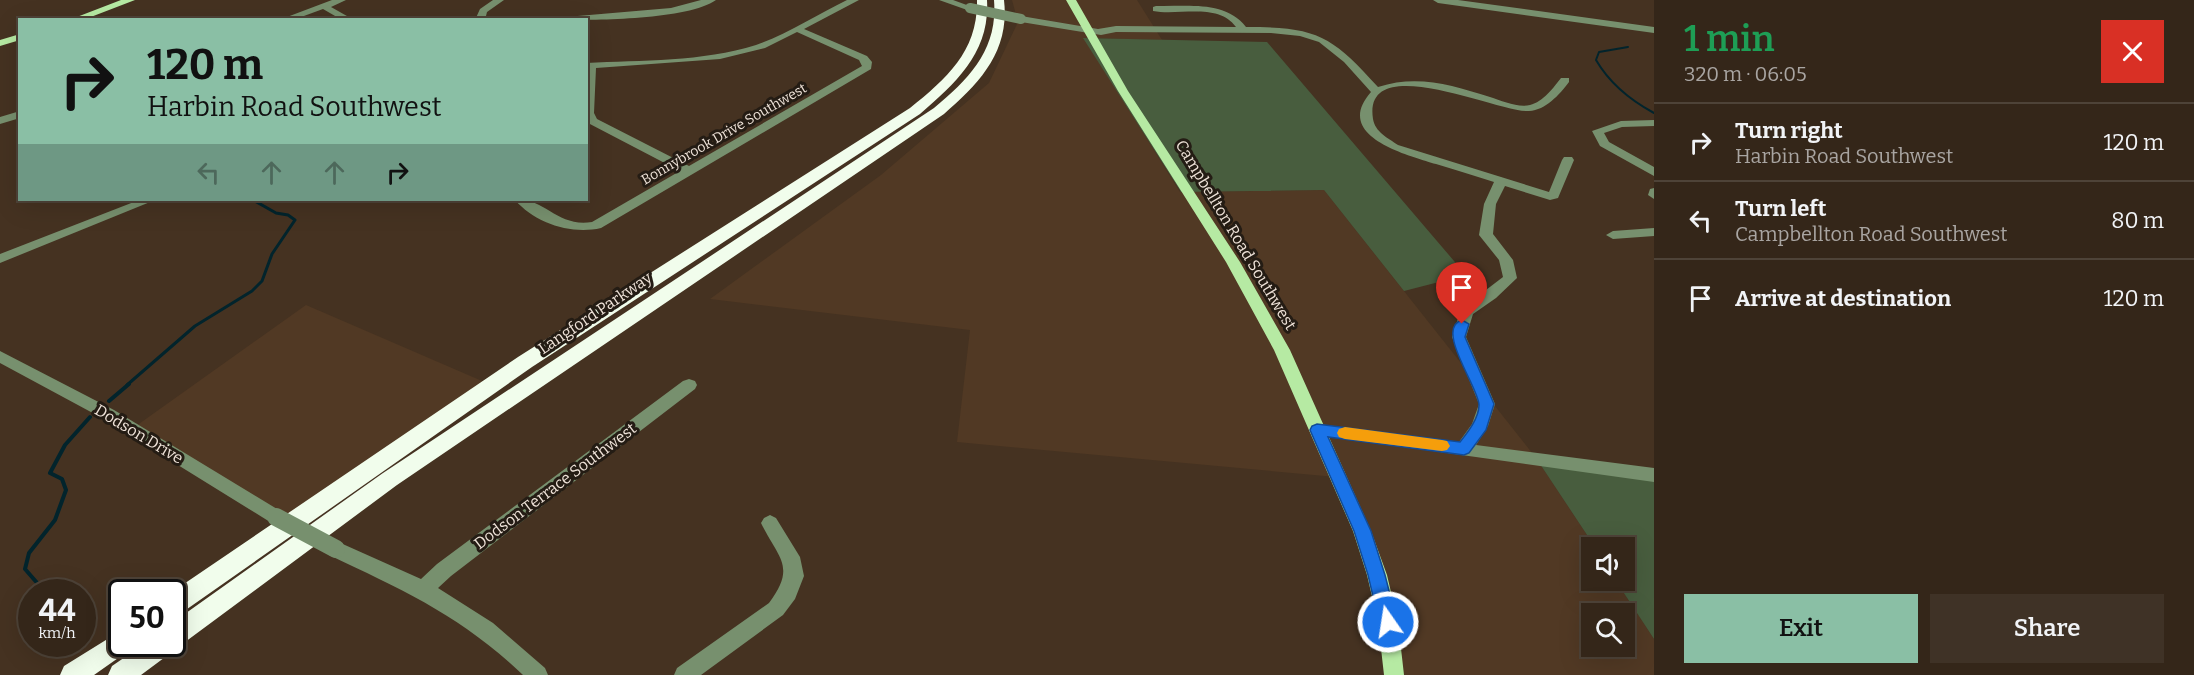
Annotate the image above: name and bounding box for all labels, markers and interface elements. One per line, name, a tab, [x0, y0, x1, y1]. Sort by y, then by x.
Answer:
text: 1 min	[1684, 17, 1775, 61]
button: close	[2101, 20, 2164, 83]
text: 120 m	[147, 40, 263, 90]
icon: right	[48, 42, 126, 120]
text: 320 m · 06:05	[1684, 62, 1807, 86]
street label: Bonnybrook Drive Southwest	[638, 80, 810, 188]
text: Harbin Road Southwest	[147, 91, 442, 123]
text: Turn right	[1735, 117, 1843, 144]
icon: right	[1684, 126, 1717, 159]
text: 120 m	[2104, 129, 2164, 156]
street label: Campbellton Road Southwest	[1172, 137, 1300, 334]
text: Harbin Road Southwest	[1735, 144, 1953, 168]
icon: left	[192, 156, 225, 189]
icon: ahead	[255, 156, 288, 189]
icon: ahead	[318, 156, 351, 189]
icon: right	[381, 156, 414, 189]
text: Turn left	[1735, 195, 1827, 222]
icon: left	[1684, 204, 1717, 237]
text: 80 m	[2111, 207, 2164, 234]
text: Campbellton Road Southwest	[1735, 222, 2008, 246]
pin	[1436, 262, 1487, 324]
street label: Langford Parkway	[535, 268, 656, 358]
icon: arrive	[1445, 271, 1478, 304]
icon: arrive	[1684, 282, 1717, 315]
text: Arrive at destination	[1735, 285, 1951, 312]
text: 120 m	[2104, 285, 2164, 312]
street label: Dodson Drive	[91, 400, 187, 468]
street label: Dodson Terrace Southwest	[470, 419, 640, 553]
map controls	[1581, 537, 1635, 657]
button: sound	[1581, 537, 1635, 591]
speed limit sign: 50	[108, 579, 186, 657]
position arrow	[1356, 590, 1420, 654]
text: 44	[39, 593, 75, 629]
button: Exit	[1684, 594, 1918, 663]
button: Share	[1930, 594, 2164, 663]
button: search	[1581, 603, 1635, 657]
text: km/h	[38, 624, 76, 642]

